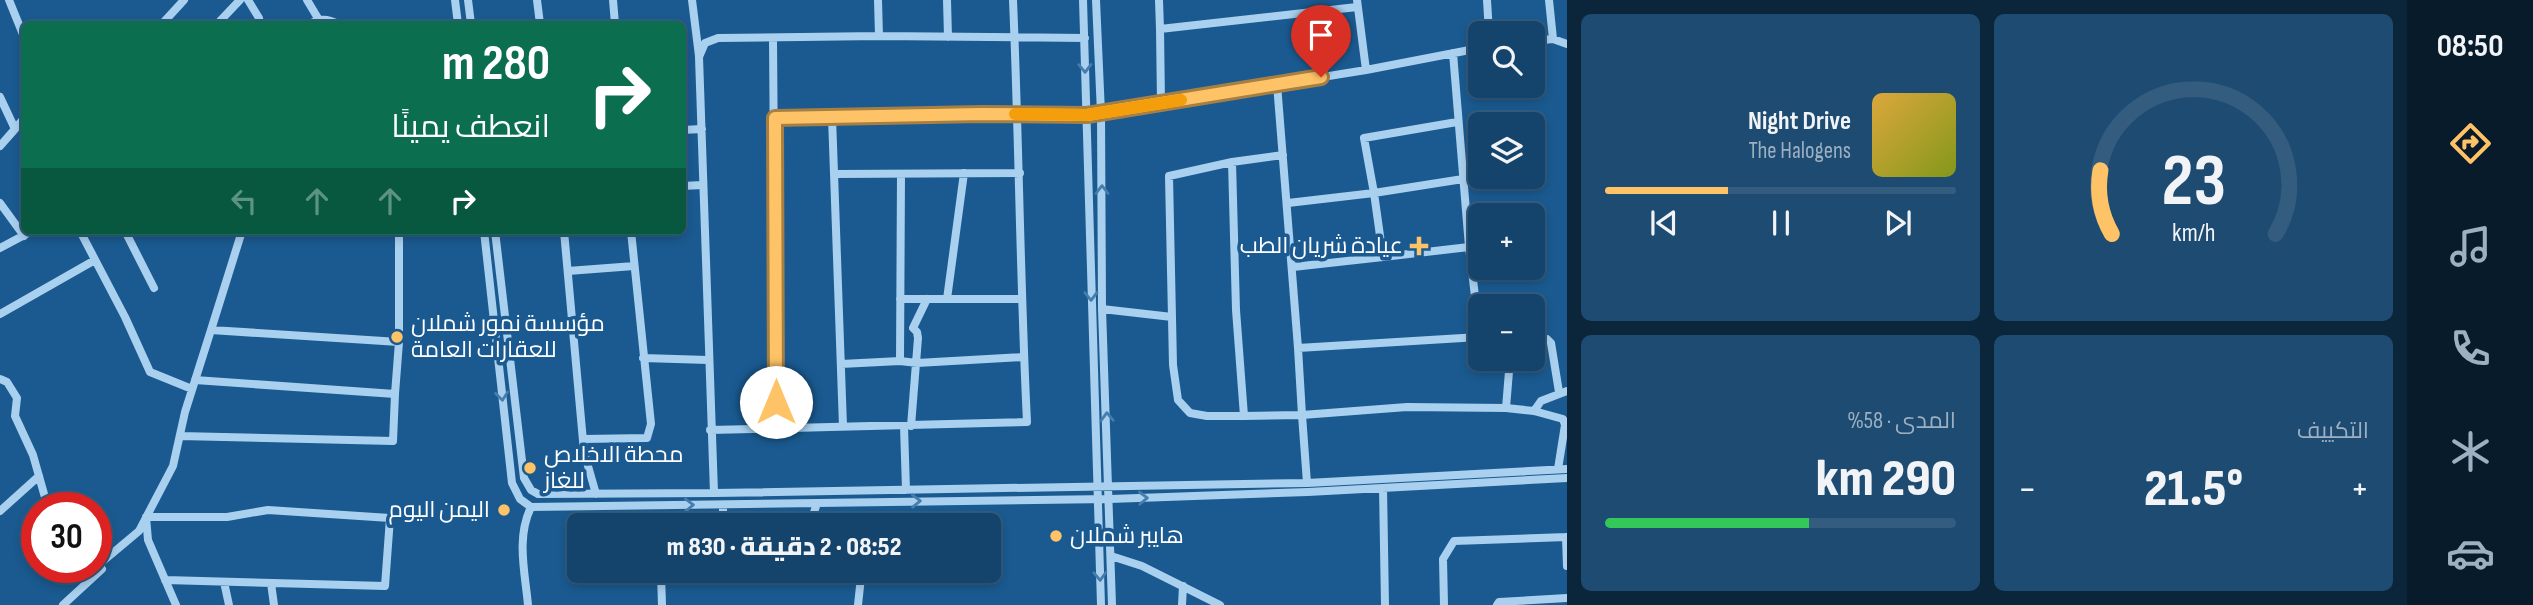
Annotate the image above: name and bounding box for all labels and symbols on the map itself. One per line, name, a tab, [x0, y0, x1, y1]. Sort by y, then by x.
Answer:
pin	[1291, 5, 1351, 77]
one-way arrow	[1078, 63, 1093, 74]
one-way arrow	[1094, 184, 1110, 195]
place label: عيادة شريان الطب	[1240, 232, 1403, 260]
marker: عيادة شريان الطب	[1409, 236, 1429, 256]
one-way arrow	[1084, 290, 1099, 301]
place label: مؤسسة نمور شملان للعقارات العامة	[411, 310, 605, 364]
marker: مؤسسة نمور شملان للعقارات العامة	[389, 329, 405, 345]
position arrow	[739, 365, 813, 439]
one-way arrow	[495, 390, 510, 402]
one-way arrow	[1099, 412, 1114, 423]
place label: محطة الاخلاص للغاز	[542, 441, 683, 495]
marker: محطة الاخلاص للغاز	[522, 460, 538, 476]
one-way arrow	[1138, 490, 1149, 505]
speed limit sign: 30	[21, 492, 112, 583]
one-way arrow	[911, 494, 922, 509]
place label: اليمن اليوم	[389, 496, 490, 525]
one-way arrow	[683, 498, 694, 513]
marker: اليمن اليوم	[496, 502, 512, 518]
place label: هايبر شملان	[1070, 522, 1184, 550]
marker: هايبر شملان	[1048, 528, 1064, 544]
one-way arrow	[1093, 571, 1108, 582]

